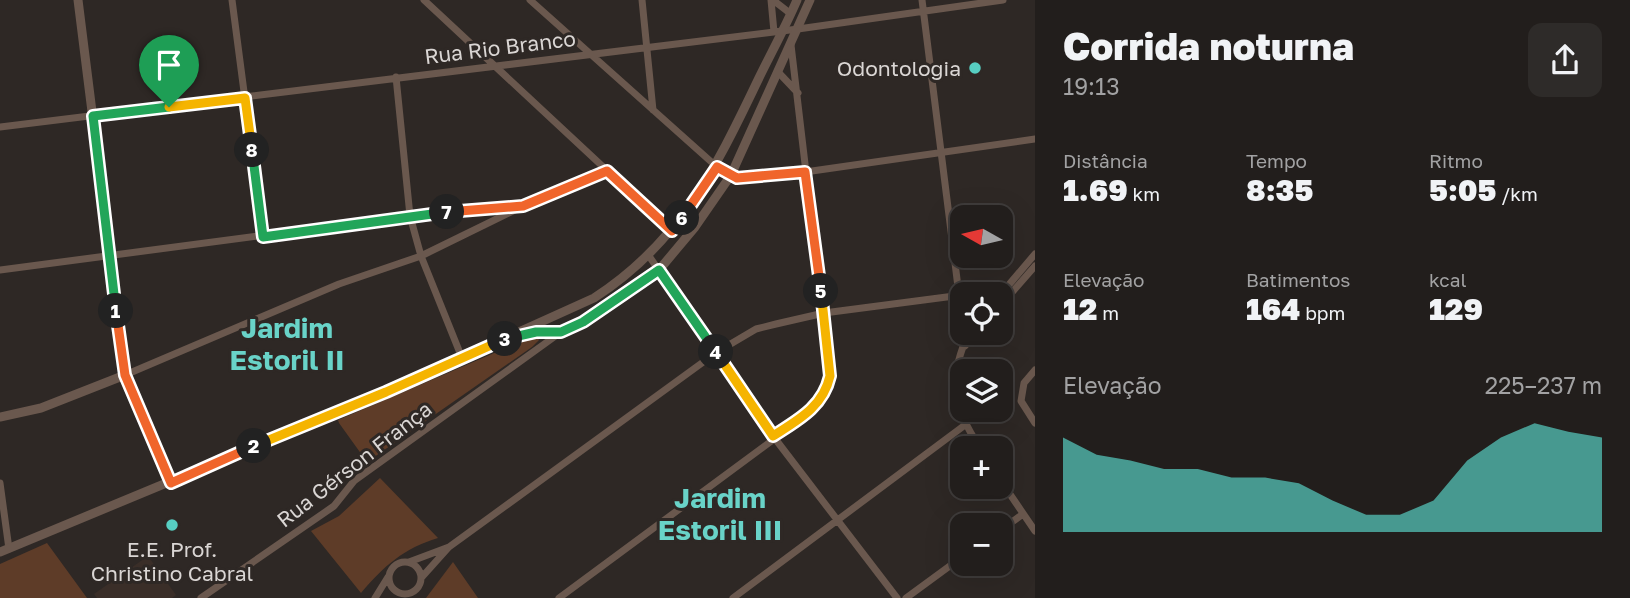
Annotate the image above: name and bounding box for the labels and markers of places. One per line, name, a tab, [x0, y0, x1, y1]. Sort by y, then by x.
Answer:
pin	[139, 35, 199, 107]
place label: Odontologia	[837, 55, 961, 81]
marker: Odontologia	[967, 60, 983, 76]
pin: 8	[234, 132, 270, 168]
pin: 7	[430, 194, 464, 230]
pin: 6	[664, 200, 700, 235]
pin: 5	[804, 274, 838, 308]
pin: 1	[99, 294, 134, 328]
pin: 3	[488, 322, 522, 356]
pin: 4	[698, 334, 734, 370]
pin: 2	[236, 428, 272, 464]
marker: E.E. Prof. Christino Cabral	[164, 517, 180, 533]
place label: E.E. Prof. Christino Cabral	[91, 536, 253, 586]

